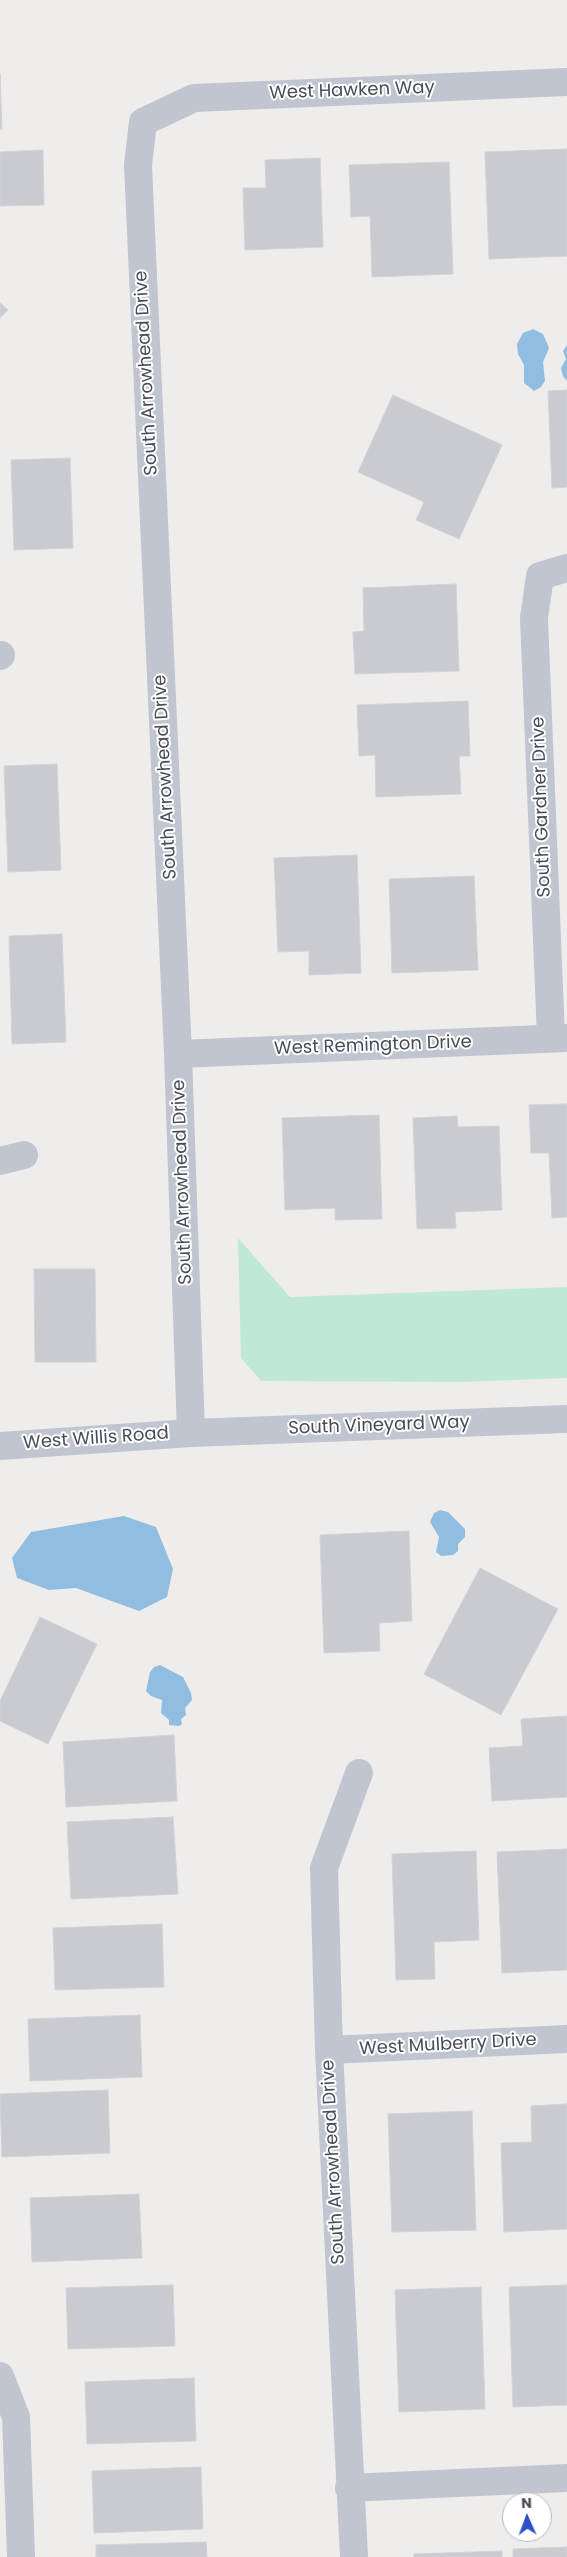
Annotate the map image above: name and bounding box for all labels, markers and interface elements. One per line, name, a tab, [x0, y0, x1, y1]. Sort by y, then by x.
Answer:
street label: West Hawken Way	[269, 77, 435, 105]
street label: South Arrowhead Drive	[131, 270, 163, 476]
street label: South Arrowhead Drive	[150, 674, 182, 880]
street label: South Gardner Drive	[528, 716, 556, 898]
street label: West Remington Drive	[274, 1032, 472, 1060]
street label: South Arrowhead Drive	[169, 1079, 197, 1285]
street label: South Vineyard Way	[288, 1412, 470, 1440]
street label: West Willis Road	[23, 1423, 169, 1455]
street label: West Mulberry Drive	[359, 2030, 537, 2060]
street label: South Arrowhead Drive	[318, 2059, 350, 2265]
north arrow	[502, 2492, 552, 2542]
text: N	[521, 2493, 532, 2513]

